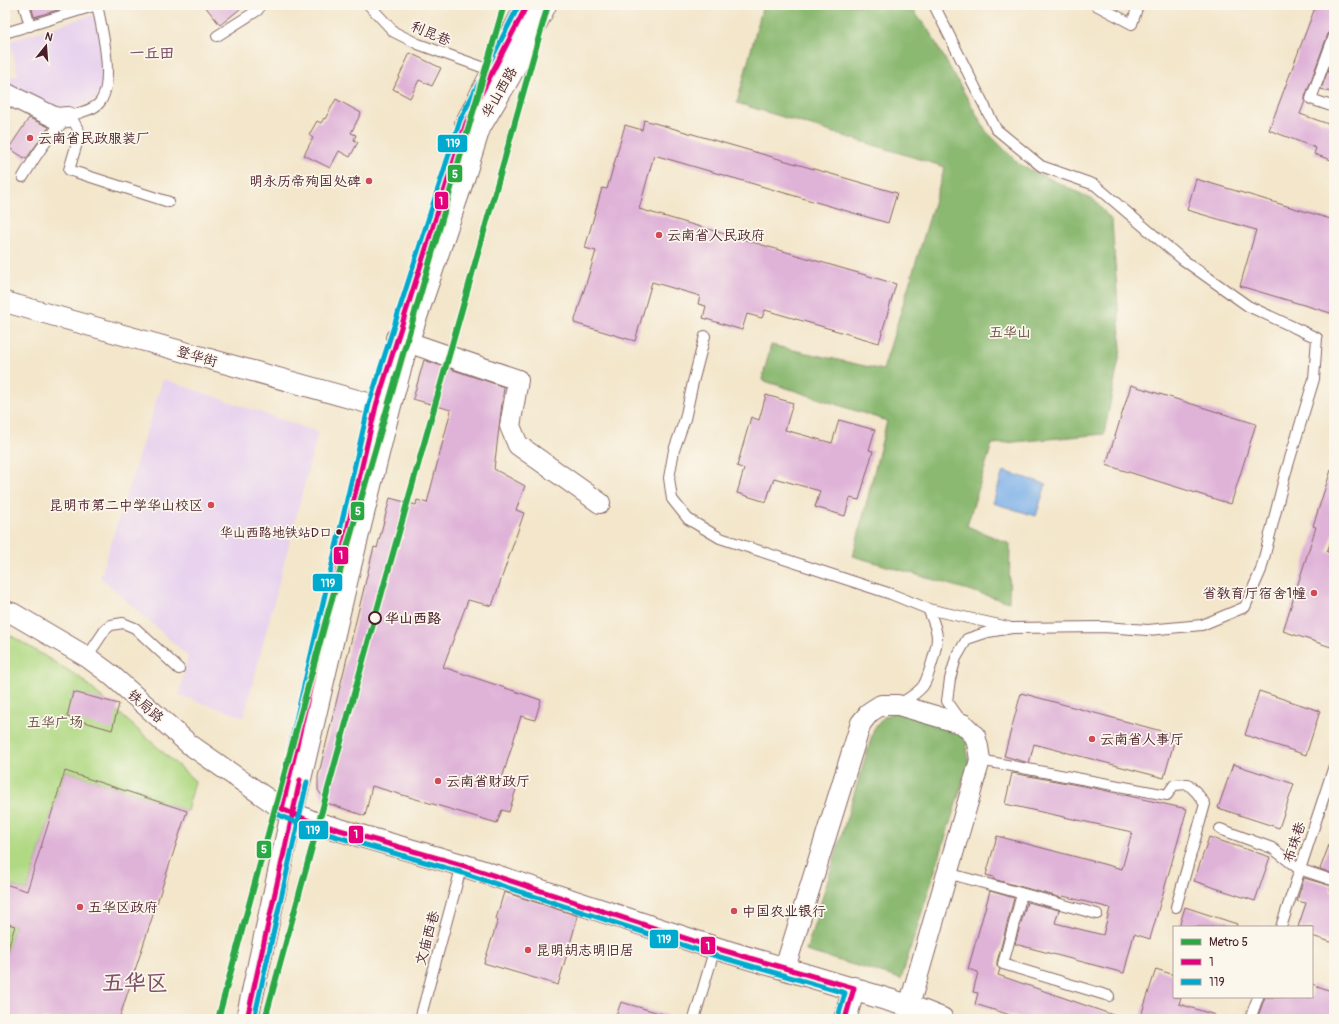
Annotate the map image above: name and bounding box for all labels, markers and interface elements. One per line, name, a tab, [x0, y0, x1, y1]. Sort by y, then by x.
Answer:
street label: 利昆巷	[408, 17, 454, 50]
north arrow	[26, 26, 66, 66]
text: N	[43, 30, 55, 44]
district label: 一丘田	[129, 44, 175, 63]
street label: 华山西路	[478, 64, 521, 121]
place label: 云南省民政服装厂	[38, 130, 150, 147]
marker: 云南省民政服装厂	[25, 133, 35, 143]
line badge: 119	[437, 134, 468, 153]
text: 119	[446, 137, 460, 150]
line badge: 5	[447, 164, 463, 183]
text: 5	[452, 168, 458, 181]
place label: 明永历帝殉国处碑	[249, 173, 361, 190]
marker: 明永历帝殉国处碑	[364, 176, 374, 186]
line badge: 1	[434, 191, 449, 210]
text: 1	[439, 195, 443, 208]
place label: 云南省人民政府	[667, 227, 765, 244]
marker: 云南省人民政府	[654, 230, 664, 240]
park label: 五华山	[989, 324, 1031, 341]
street label: 登华街	[174, 343, 219, 370]
place label: 昆明市第二中学华山校区	[49, 497, 203, 514]
marker: 昆明市第二中学华山校区	[206, 500, 216, 510]
line badge: 5	[350, 501, 365, 521]
text: 5	[355, 505, 361, 518]
place label: 华山西路地铁站D口	[220, 525, 332, 541]
marker: 华山西路地铁站D口	[334, 527, 344, 537]
line badge: 1	[333, 546, 349, 565]
text: 1	[339, 549, 343, 562]
line badge: 119	[312, 573, 343, 592]
text: 119	[321, 577, 335, 590]
place label: 省教育厅宿舍1幢	[1203, 585, 1306, 602]
marker: 省教育厅宿舍1幢	[1309, 588, 1319, 598]
place label: 华山西路	[385, 610, 441, 627]
marker: 华山西路	[368, 611, 382, 625]
street label: 铁局路	[124, 686, 167, 727]
park label: 五华广场	[27, 714, 83, 731]
place label: 云南省人事厅	[1100, 731, 1184, 748]
marker: 云南省人事厅	[1087, 734, 1097, 744]
place label: 云南省财政厅	[446, 773, 530, 790]
marker: 云南省财政厅	[433, 776, 443, 786]
street label: 布珠巷	[1280, 819, 1309, 865]
line badge: 119	[298, 820, 329, 840]
text: 119	[306, 824, 320, 837]
line badge: 1	[348, 825, 364, 844]
text: 1	[354, 828, 358, 841]
line badge: 5	[256, 840, 272, 859]
text: 5	[261, 843, 267, 856]
place label: 五华区政府	[88, 899, 158, 916]
marker: 五华区政府	[75, 902, 85, 912]
place label: 中国农业银行	[742, 903, 826, 920]
marker: 中国农业银行	[729, 906, 739, 916]
street label: 文庙西巷	[412, 908, 443, 967]
legend	[1173, 926, 1313, 998]
line badge: 119	[649, 929, 679, 949]
text: 119	[657, 933, 671, 946]
text: Metro 5	[1209, 935, 1248, 950]
line badge: 1	[700, 936, 716, 955]
text: 1	[706, 940, 710, 953]
place label: 昆明胡志明旧居	[536, 942, 634, 959]
marker: 昆明胡志明旧居	[523, 945, 533, 955]
text: 1	[1209, 955, 1214, 970]
district label: 五华区	[102, 969, 168, 997]
text: 119	[1209, 975, 1225, 990]

